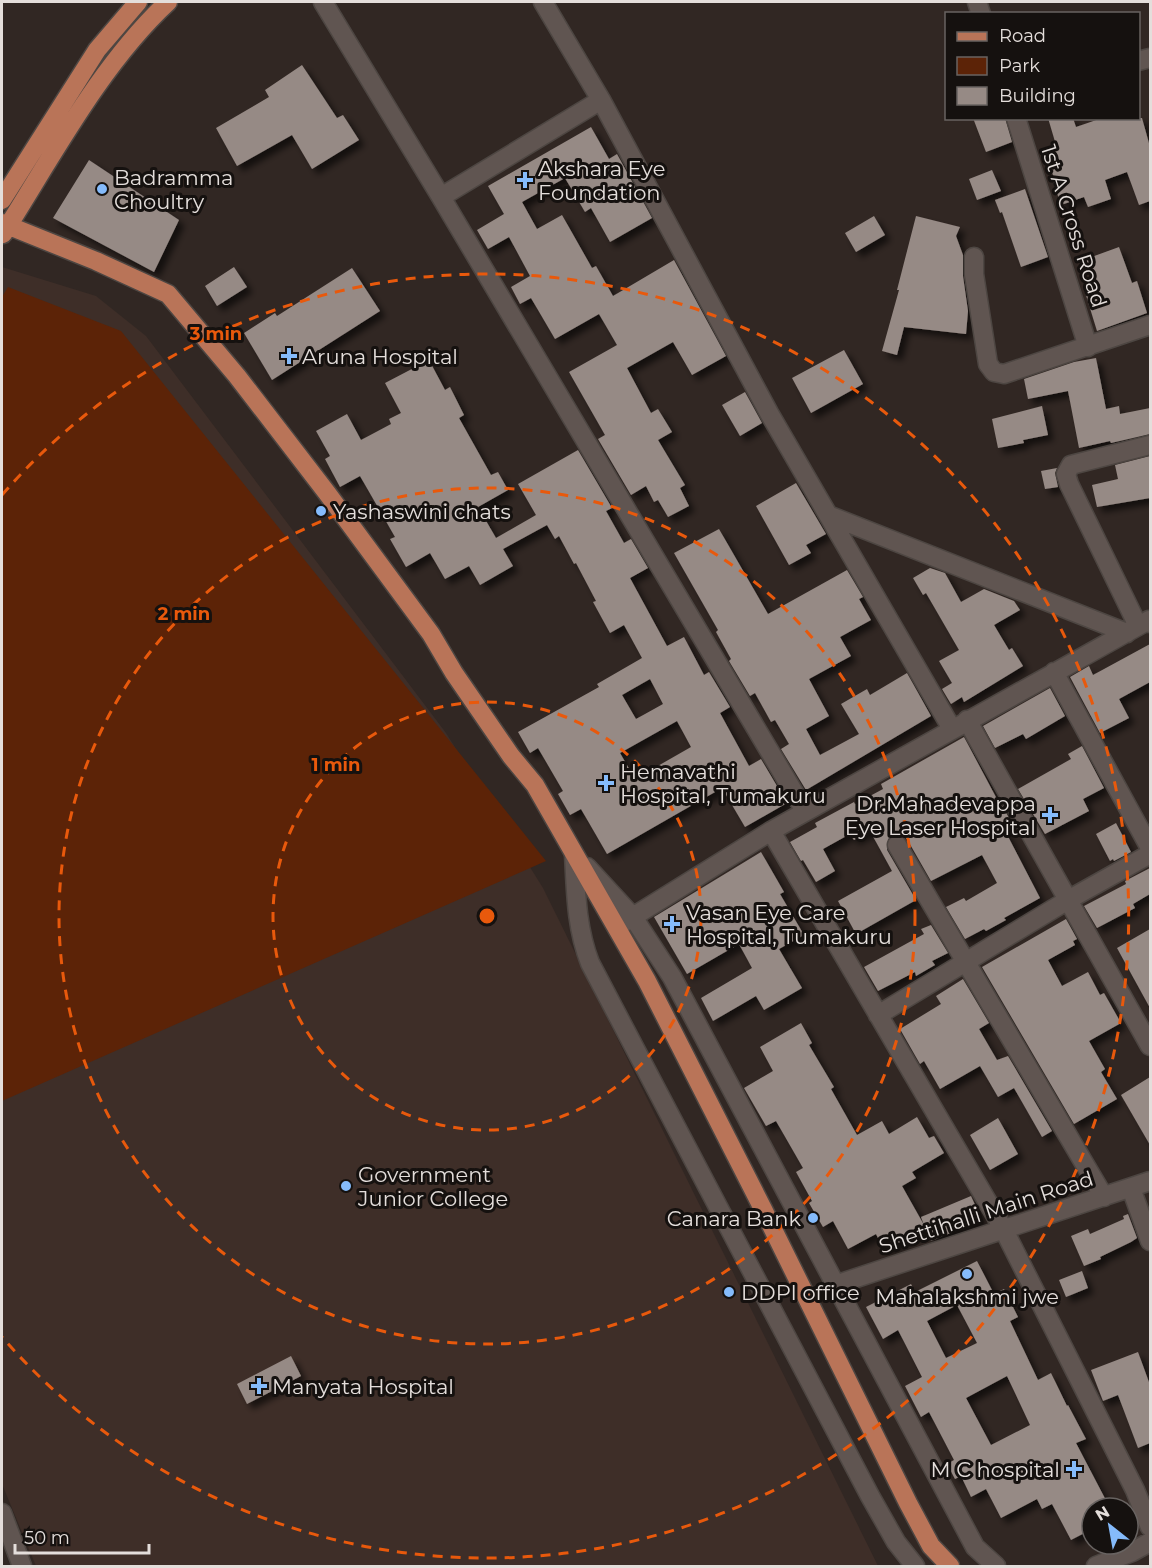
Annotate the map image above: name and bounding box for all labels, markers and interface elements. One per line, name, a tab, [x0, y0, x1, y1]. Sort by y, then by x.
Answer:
legend	[945, 12, 1140, 120]
text: Road	[999, 25, 1046, 47]
text: Park	[999, 55, 1040, 77]
text: Building	[999, 85, 1076, 107]
street label: 1st A Cross Road	[1036, 142, 1112, 310]
place label: Akshara Eye Foundation	[538, 156, 665, 205]
place label: Badramma Choultry	[114, 165, 233, 214]
marker: Akshara Eye Foundation	[516, 171, 534, 189]
marker: Badramma Choultry	[95, 182, 109, 196]
text: 3 min	[189, 323, 242, 345]
place label: Aruna Hospital	[302, 344, 458, 369]
marker: Aruna Hospital	[280, 347, 298, 365]
place label: Yashaswini chats	[333, 499, 511, 524]
marker: Yashaswini chats	[314, 504, 328, 518]
text: 2 min	[158, 603, 210, 625]
text: 1 min	[312, 754, 360, 776]
place label: Hemavathi Hospital, Tumakuru	[620, 759, 826, 808]
marker: Hemavathi Hospital, Tumakuru	[597, 774, 615, 792]
place label: Dr.Mahadevappa Eye Laser Hospital	[845, 791, 1036, 840]
marker: Dr.Mahadevappa Eye Laser Hospital	[1041, 806, 1059, 824]
place label: Vasan Eye Care Hospital, Tumakuru	[686, 900, 892, 949]
centre of rings	[477, 906, 497, 926]
marker: Vasan Eye Care Hospital, Tumakuru	[663, 915, 681, 933]
place label: Government Junior College	[357, 1162, 508, 1211]
street label: Shettihalli Main Road	[876, 1166, 1096, 1258]
marker: Government Junior College	[339, 1179, 353, 1193]
place label: Canara Bank	[667, 1206, 801, 1231]
marker: Canara Bank	[806, 1211, 820, 1225]
marker: Mahalakshmi jwe	[960, 1267, 974, 1281]
place label: DDPI office	[741, 1280, 860, 1305]
place label: Mahalakshmi jwe	[875, 1284, 1059, 1309]
marker: DDPI office	[722, 1285, 736, 1299]
place label: Manyata Hospital	[272, 1374, 454, 1399]
marker: Manyata Hospital	[250, 1377, 268, 1395]
place label: M C hospital	[931, 1457, 1060, 1482]
marker: M C hospital	[1065, 1460, 1083, 1478]
north arrow	[1080, 1496, 1140, 1556]
text: N	[1092, 1502, 1113, 1525]
scale bar	[15, 1517, 148, 1555]
text: 50 m	[24, 1527, 70, 1549]

